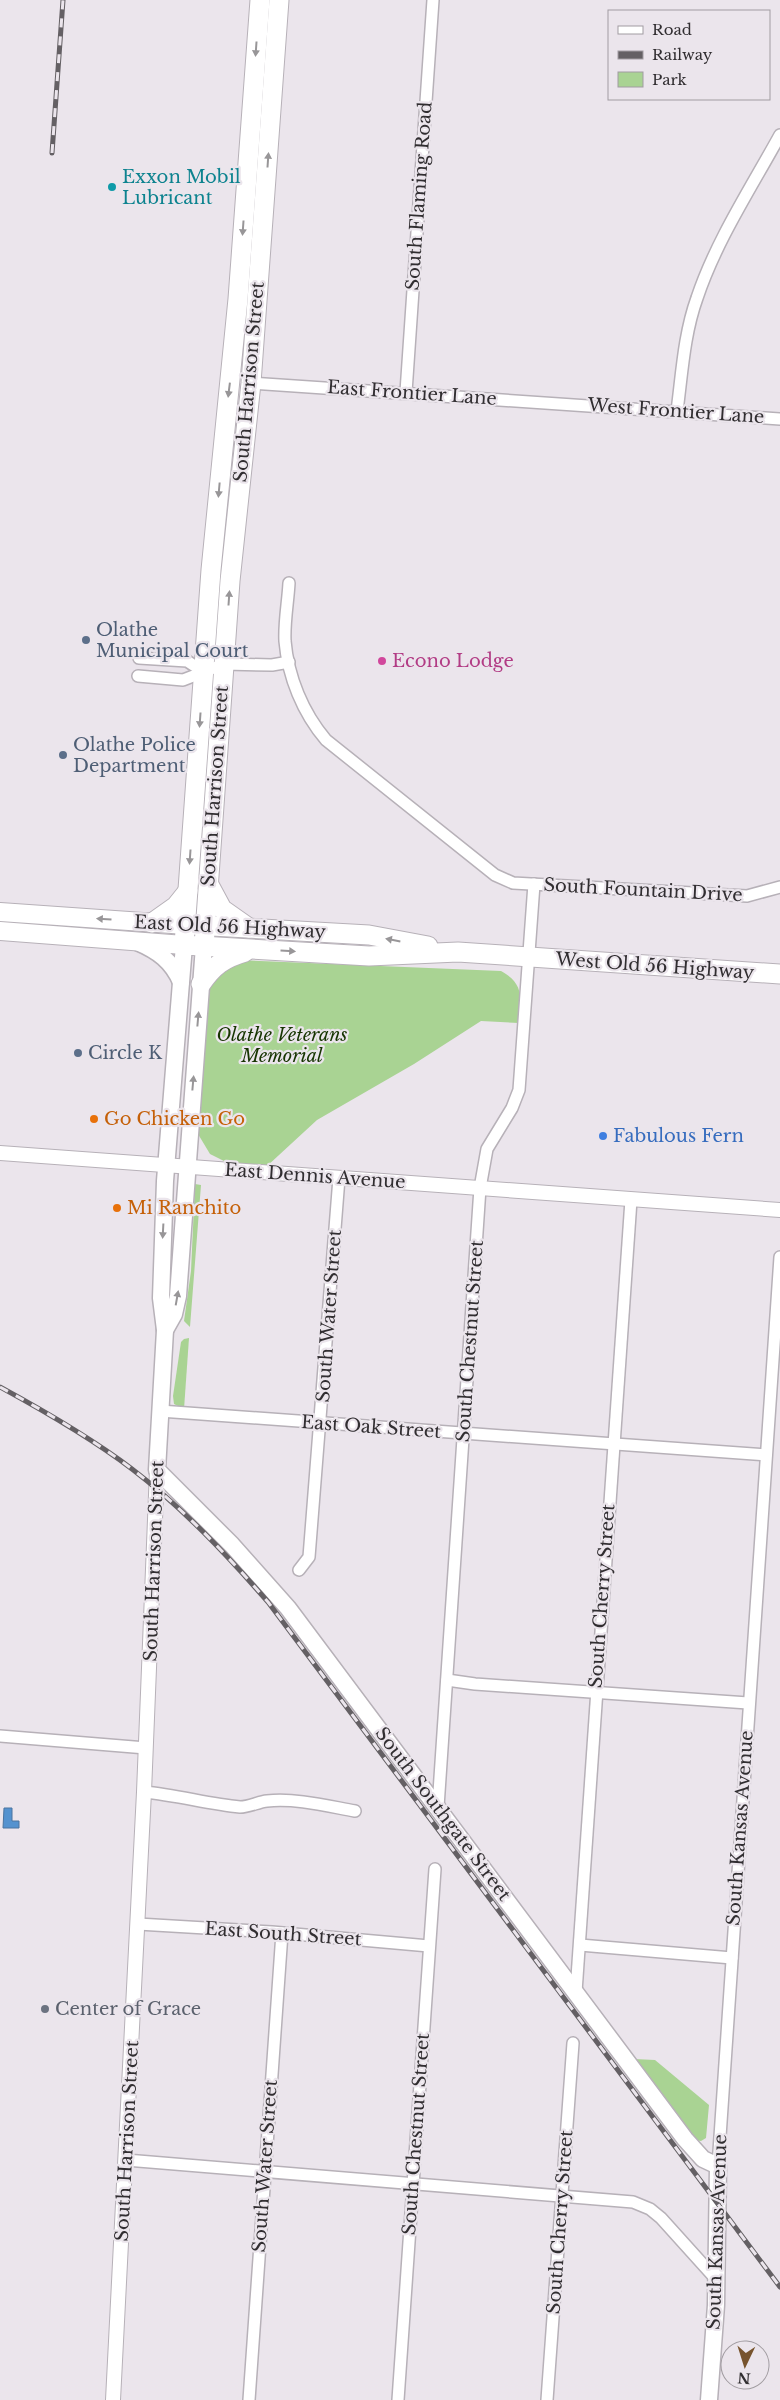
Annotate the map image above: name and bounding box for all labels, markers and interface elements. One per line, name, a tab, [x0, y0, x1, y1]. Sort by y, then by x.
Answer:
legend	[608, 10, 770, 100]
text: Road	[652, 20, 692, 39]
one-way arrow	[252, 41, 260, 57]
text: Railway	[652, 45, 713, 64]
text: Park	[652, 70, 688, 89]
street label: South Flaming Road	[401, 101, 437, 291]
one-way arrow	[264, 152, 272, 168]
place label: Exxon Mobil Lubricant	[122, 166, 241, 209]
marker: Exxon Mobil Lubricant	[106, 181, 118, 193]
one-way arrow	[239, 220, 247, 236]
street label: South Harrison Street	[229, 281, 269, 483]
street label: East Frontier Lane	[326, 376, 498, 410]
one-way arrow	[225, 382, 233, 398]
street label: West Frontier Lane	[586, 394, 765, 428]
one-way arrow	[214, 483, 222, 499]
one-way arrow	[225, 589, 233, 605]
place label: Olathe Municipal Court	[96, 619, 249, 662]
marker: Olathe Municipal Court	[80, 634, 92, 646]
place label: Econo Lodge	[392, 650, 514, 672]
marker: Econo Lodge	[376, 655, 388, 667]
street label: South Harrison Street	[197, 685, 233, 887]
one-way arrow	[196, 712, 204, 728]
place label: Olathe Police Department	[73, 734, 196, 777]
marker: Olathe Police Department	[57, 749, 69, 761]
one-way arrow	[186, 849, 194, 865]
street label: South Fountain Drive	[543, 874, 743, 906]
street label: East Old 56 Highway	[134, 911, 327, 943]
one-way arrow	[95, 915, 111, 923]
one-way arrow	[385, 935, 401, 943]
one-way arrow	[280, 948, 296, 956]
street label: West Old 56 Highway	[554, 948, 756, 984]
one-way arrow	[194, 1010, 202, 1026]
park label: Olathe Veterans Memorial	[217, 1024, 348, 1067]
place label: Circle K	[88, 1042, 163, 1064]
marker: Circle K	[72, 1047, 84, 1059]
one-way arrow	[189, 1074, 197, 1090]
place label: Go Chicken Go	[104, 1108, 245, 1130]
marker: Go Chicken Go	[88, 1113, 100, 1125]
place label: Fabulous Fern	[613, 1125, 744, 1147]
marker: Fabulous Fern	[597, 1130, 609, 1142]
street label: East Dennis Avenue	[224, 1159, 406, 1193]
place label: Mi Ranchito	[127, 1197, 241, 1219]
marker: Mi Ranchito	[111, 1202, 123, 1214]
one-way arrow	[159, 1223, 167, 1239]
street label: South Water Street	[312, 1229, 346, 1403]
street label: South Chestnut Street	[452, 1239, 488, 1443]
one-way arrow	[174, 1289, 182, 1305]
street label: East Oak Street	[300, 1411, 442, 1443]
street label: South Harrison Street	[139, 1460, 169, 1662]
street label: South Cherry Street	[585, 1503, 619, 1689]
street label: South Southgate Street	[371, 1723, 516, 1905]
street label: South Kansas Avenue	[722, 1730, 758, 1926]
street label: East South Street	[204, 1918, 362, 1950]
place label: Center of Grace	[55, 1998, 201, 2020]
marker: Center of Grace	[39, 2003, 51, 2015]
street label: South Chestnut Street	[398, 2032, 434, 2236]
street label: South Harrison Street	[111, 2040, 143, 2242]
street label: South Water Street	[248, 2079, 282, 2253]
street label: South Cherry Street	[543, 2129, 577, 2315]
street label: South Kansas Avenue	[703, 2134, 731, 2330]
north arrow	[720, 2340, 770, 2390]
text: N	[737, 2369, 751, 2387]

